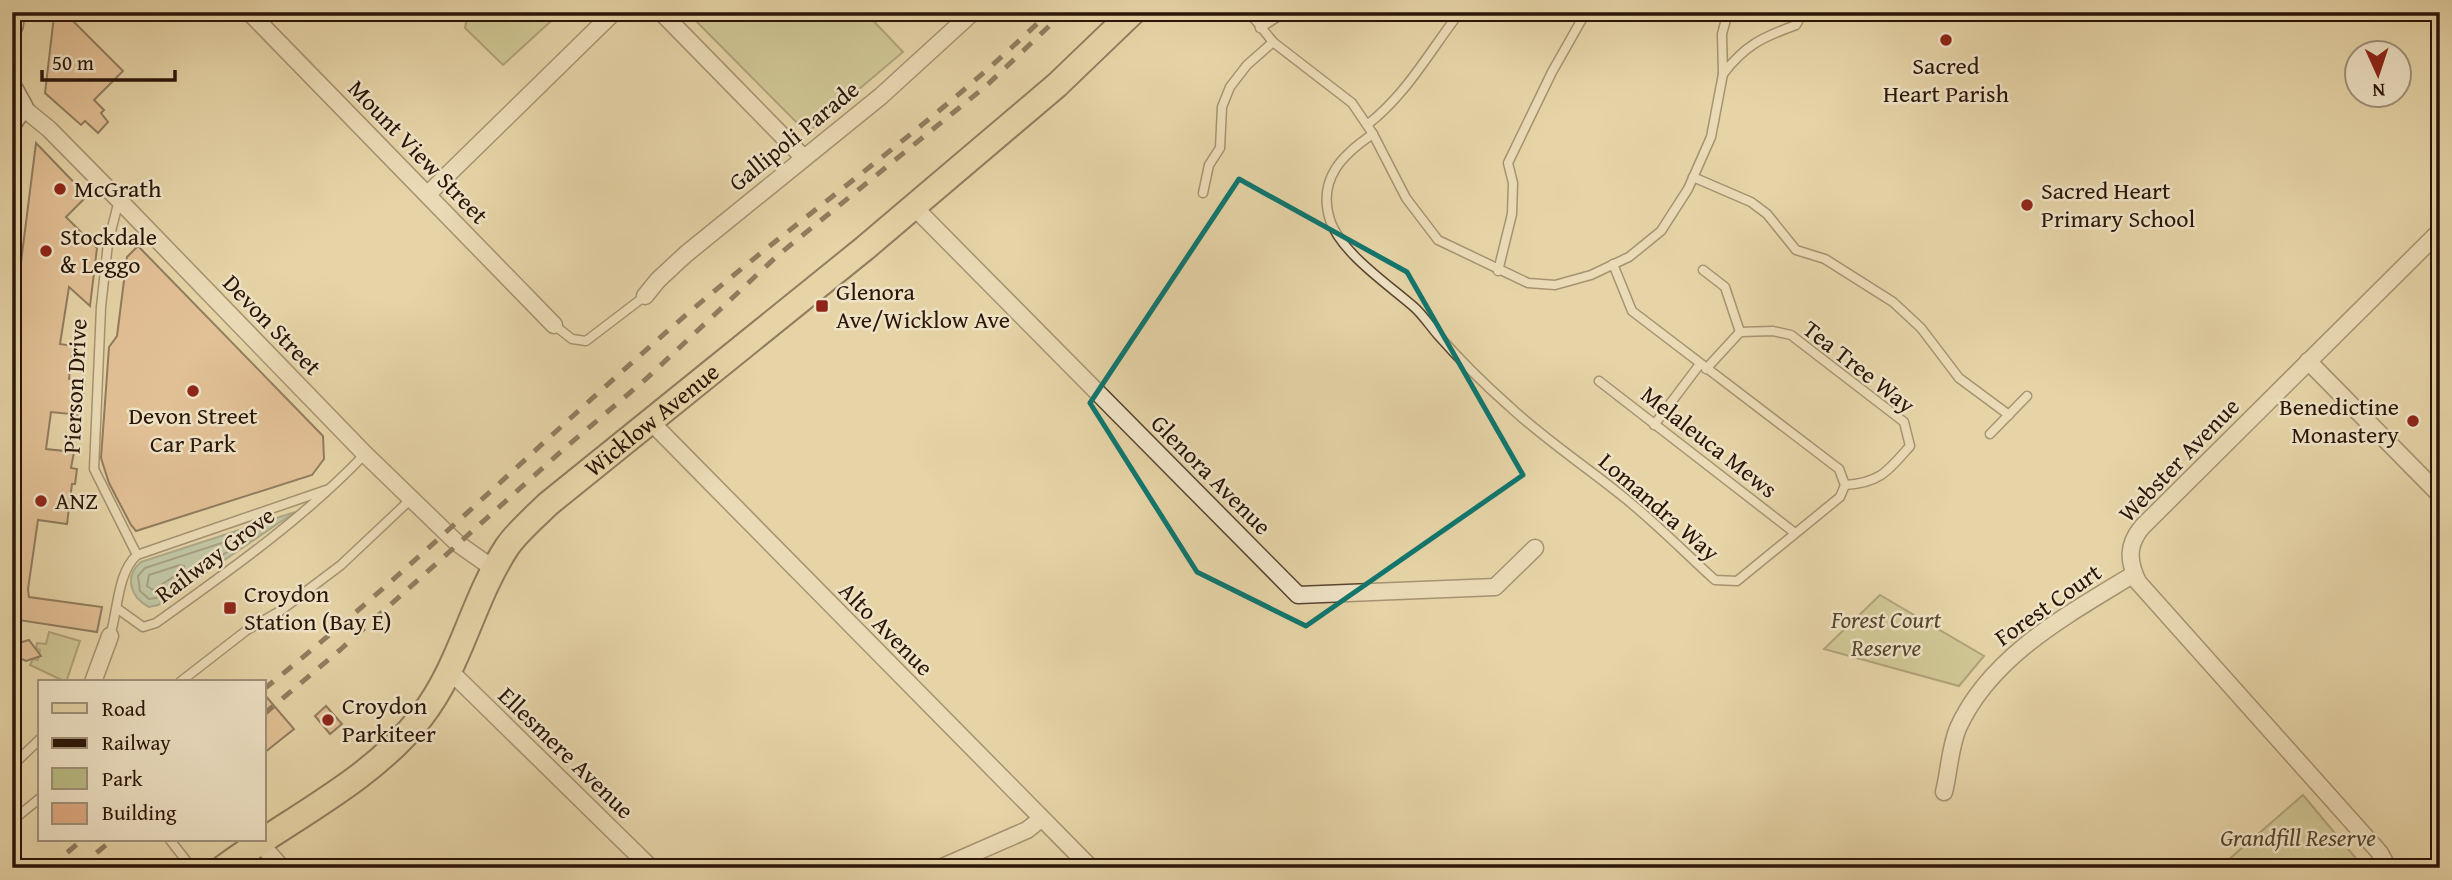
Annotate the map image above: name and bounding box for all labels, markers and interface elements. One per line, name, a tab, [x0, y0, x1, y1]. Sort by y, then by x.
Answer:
marker: Sacred Heart Parish	[1938, 32, 1954, 48]
scale bar	[42, 38, 175, 82]
north arrow	[2344, 38, 2414, 108]
text: 50 m	[52, 47, 94, 78]
place label: Sacred Heart Parish	[1883, 48, 2010, 111]
street label: Mount View Street	[340, 72, 497, 232]
street label: Gallipoli Parade	[721, 72, 866, 199]
text: N	[2372, 77, 2386, 105]
place label: McGrath	[74, 171, 162, 206]
place label: Sacred Heart Primary School	[2041, 173, 2196, 236]
marker: McGrath	[52, 181, 68, 197]
marker: Sacred Heart Primary School	[2019, 197, 2035, 213]
place label: Stockdale & Leggo	[60, 219, 157, 282]
marker: Stockdale & Leggo	[38, 243, 54, 259]
street label: Devon Street	[215, 266, 330, 384]
place label: Glenora Ave/Wicklow Ave	[836, 274, 1010, 337]
marker: Glenora Ave/Wicklow Ave	[814, 298, 830, 314]
street label: Tea Tree Way	[1796, 312, 1923, 422]
street label: Pierson Drive	[53, 318, 96, 454]
street label: Wicklow Avenue	[577, 355, 726, 485]
street label: Melaleuca Mews	[1634, 377, 1785, 506]
marker: Devon Street Car Park	[185, 383, 201, 399]
street label: Webster Avenue	[2110, 389, 2247, 530]
place label: Benedictine Monastery	[2279, 389, 2399, 452]
place label: Devon Street Car Park	[128, 398, 258, 461]
street label: Glenora Avenue	[1143, 406, 1280, 543]
marker: Benedictine Monastery	[2405, 413, 2421, 429]
street label: Lomandra Way	[1591, 444, 1728, 569]
place label: ANZ	[55, 483, 98, 518]
marker: ANZ	[33, 493, 49, 509]
street label: Railway Grove	[147, 498, 282, 611]
street label: Forest Court	[1987, 554, 2109, 654]
street label: Alto Avenue	[831, 573, 942, 684]
place label: Croydon Station (Bay E)	[244, 576, 392, 639]
marker: Croydon Station (Bay E)	[222, 600, 238, 616]
park label: Forest Court Reserve	[1830, 602, 1941, 665]
street label: Ellesmere Avenue	[490, 679, 642, 827]
legend	[38, 680, 266, 842]
place label: Croydon Parkiteer	[342, 688, 436, 751]
text: Road	[102, 693, 147, 724]
marker: Croydon Parkiteer	[320, 712, 336, 728]
text: Railway	[102, 727, 171, 758]
text: Park	[102, 763, 143, 794]
text: Building	[102, 797, 177, 828]
park label: Grandfill Reserve	[2220, 820, 2376, 855]

